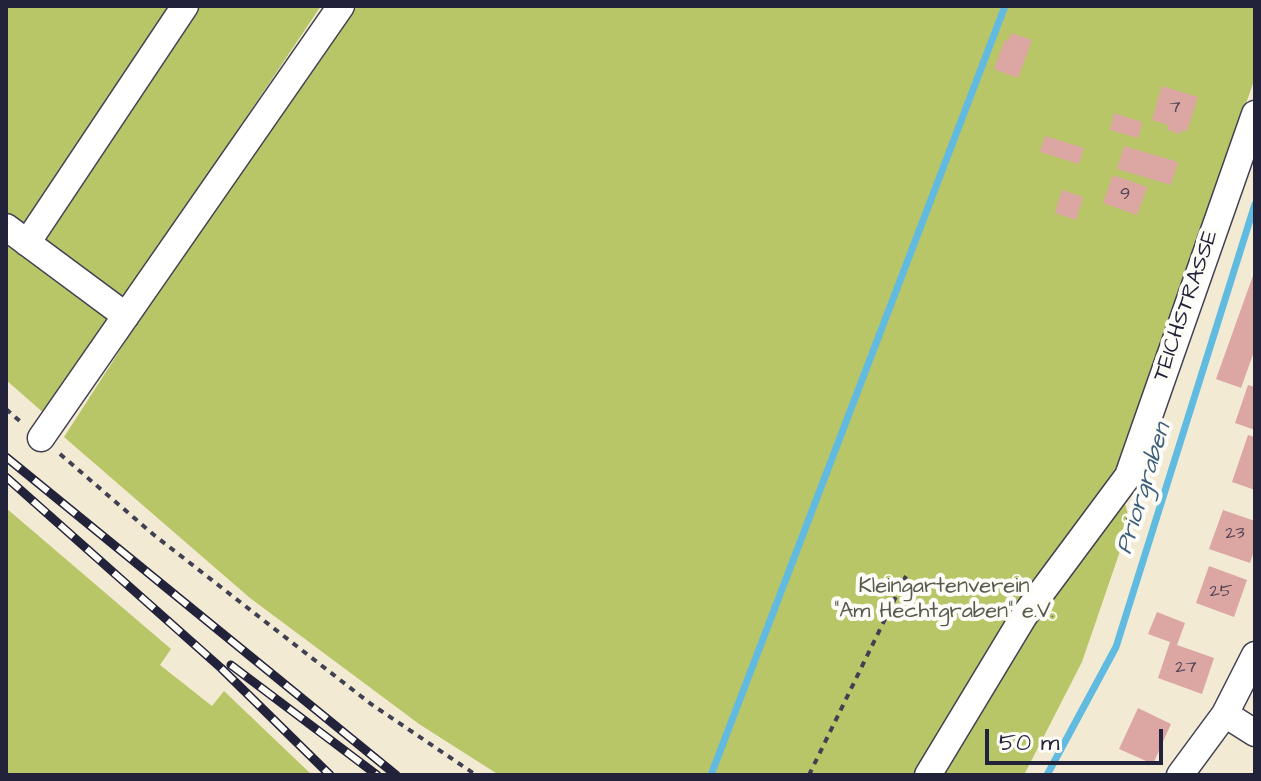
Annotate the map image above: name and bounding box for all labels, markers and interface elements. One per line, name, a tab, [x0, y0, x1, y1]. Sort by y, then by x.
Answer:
house number: 7	[1169, 97, 1181, 119]
house number: 9	[1120, 184, 1130, 206]
street label: TEICHSTRASSE	[1149, 227, 1225, 385]
water label: Priorgraben	[1111, 420, 1179, 558]
house number: 23	[1225, 523, 1245, 545]
park label: Kleingartenverein "Am Hechtgraben" e.V.	[834, 574, 1054, 626]
house number: 25	[1209, 581, 1233, 603]
house number: 27	[1175, 657, 1197, 679]
scale bar	[989, 713, 1167, 763]
text: 50 m	[999, 726, 1059, 760]

